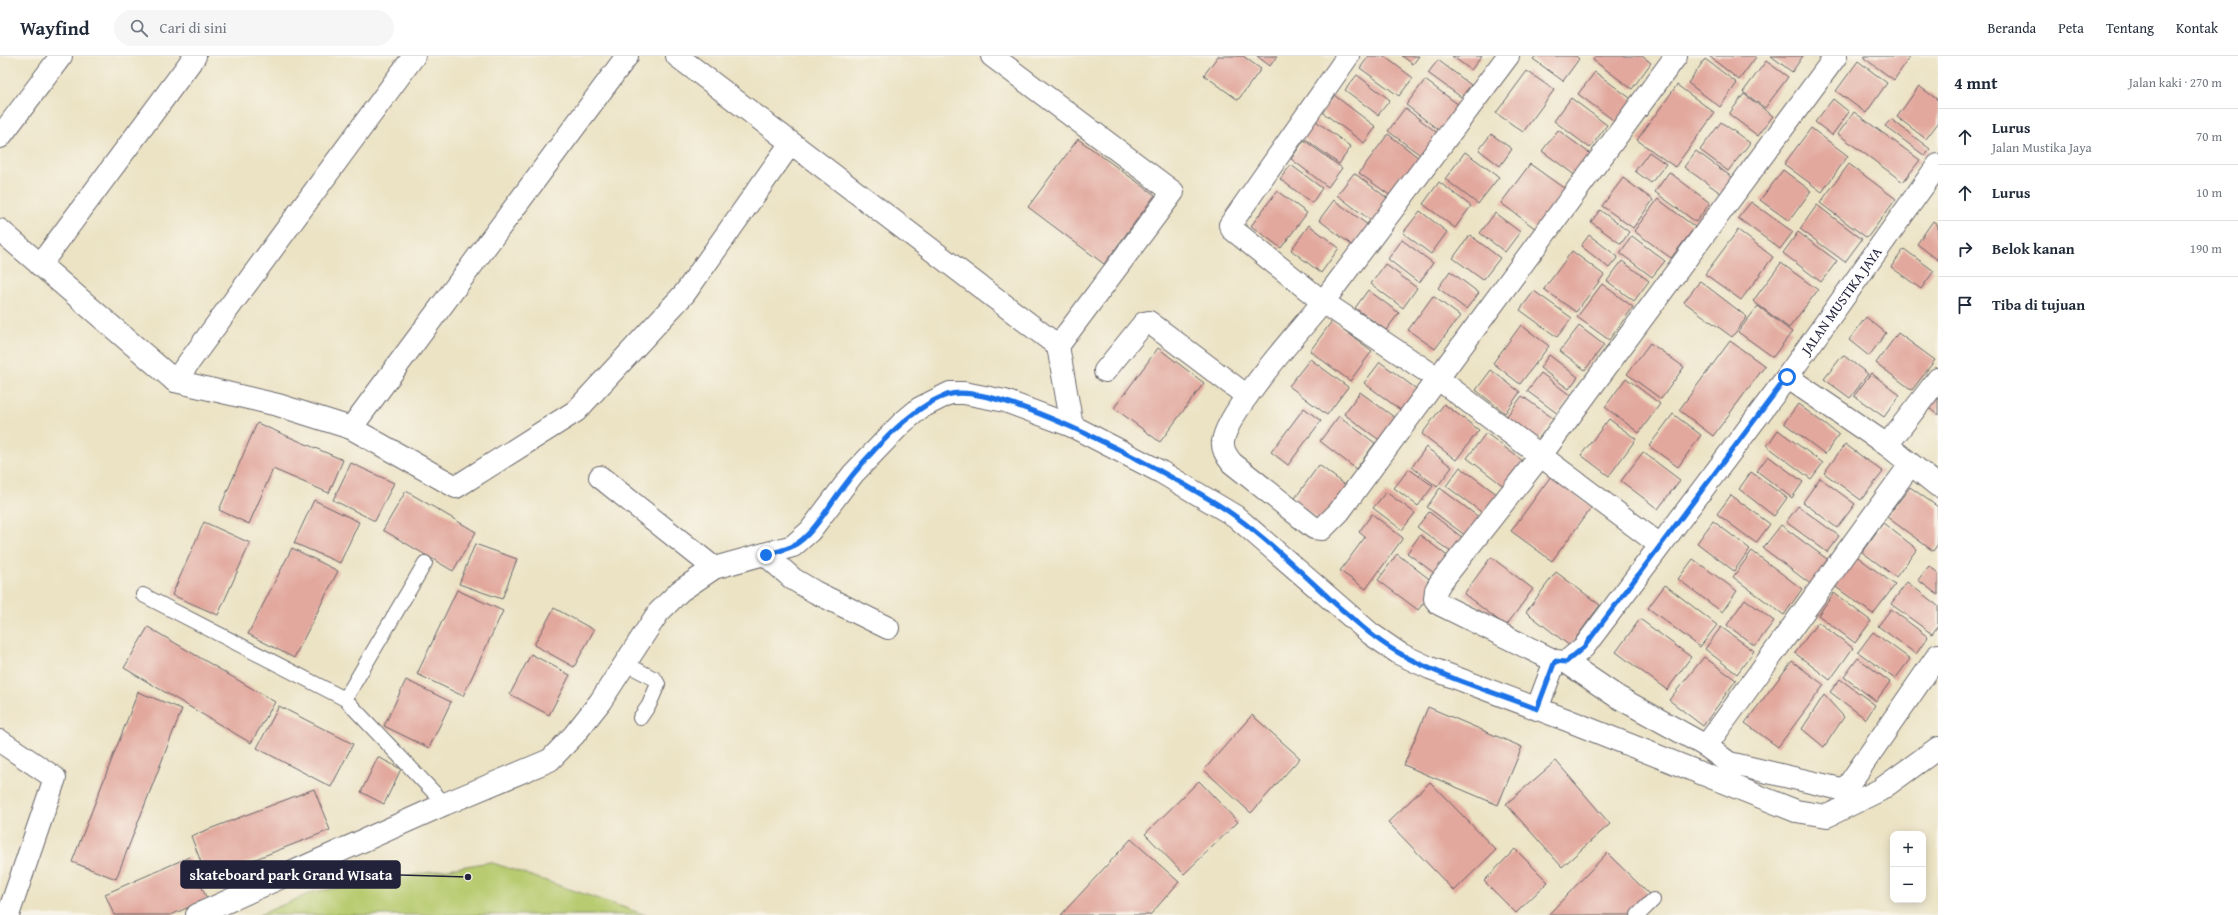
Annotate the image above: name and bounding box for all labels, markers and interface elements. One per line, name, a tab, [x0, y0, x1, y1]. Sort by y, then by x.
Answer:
search box	[114, 10, 394, 46]
text: Wayfind	[20, 14, 90, 42]
icon: search	[128, 17, 150, 39]
text: Cari di sini	[160, 17, 227, 38]
text: Beranda	[1988, 18, 2036, 38]
text: Peta	[2058, 18, 2084, 38]
text: Tentang	[2106, 18, 2154, 38]
text: Kontak	[2176, 18, 2218, 38]
text: 4 mnt	[1954, 70, 1998, 95]
text: Jalan kaki · 270 m	[2129, 73, 2222, 92]
text: Lurus	[1992, 117, 2030, 138]
icon: ahead	[1954, 126, 1976, 148]
text: 70 m	[2196, 127, 2222, 146]
text: Jalan Mustika Jaya	[1992, 138, 2092, 157]
icon: ahead	[1954, 182, 1976, 204]
text: Lurus	[1992, 182, 2030, 203]
text: 10 m	[2196, 183, 2222, 202]
icon: right	[1954, 238, 1976, 260]
text: Belok kanan	[1992, 238, 2075, 259]
text: 190 m	[2190, 239, 2222, 258]
street label: JALAN MUSTIKA JAYA	[1795, 242, 1887, 360]
icon: arrive	[1954, 294, 1976, 316]
text: Tiba di tujuan	[1992, 294, 2085, 315]
route start	[1778, 368, 1796, 386]
route end	[757, 546, 775, 564]
map controls	[1890, 831, 1926, 903]
button: +	[1890, 831, 1926, 867]
callout: skateboard park Grand WIsata	[181, 861, 400, 888]
text: skateboard park Grand WIsata	[190, 864, 393, 885]
button: −	[1890, 867, 1926, 903]

